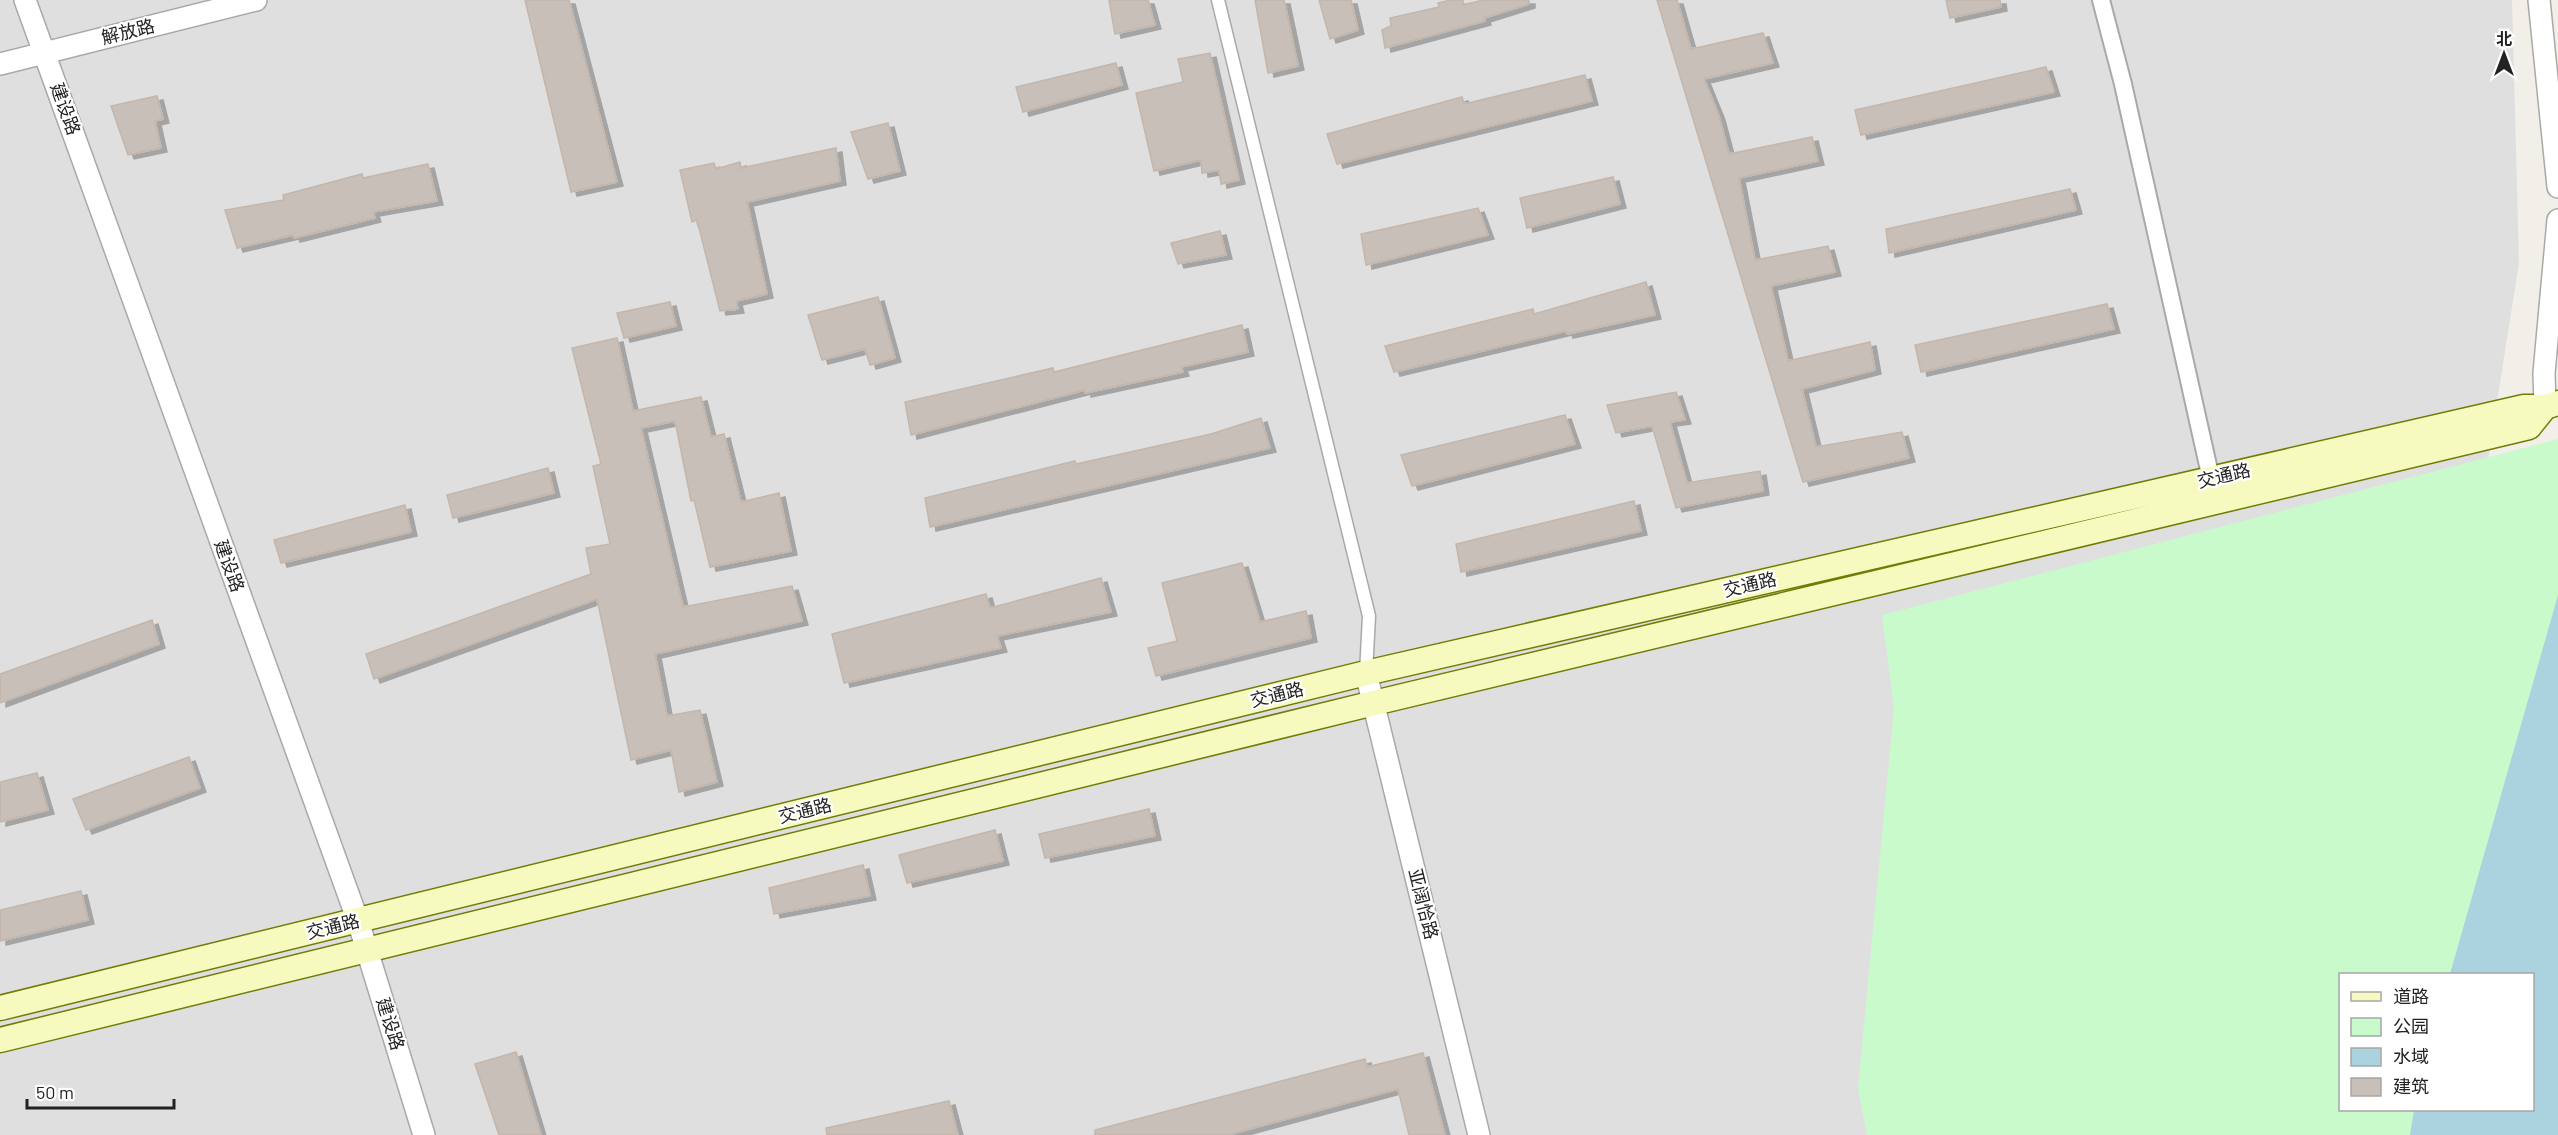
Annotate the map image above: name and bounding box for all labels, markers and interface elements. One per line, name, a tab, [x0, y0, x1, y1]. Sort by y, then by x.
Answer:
street label: 解放路	[99, 14, 157, 48]
north arrow	[2474, 24, 2534, 84]
text: 北	[2496, 29, 2512, 48]
street label: 建设路	[46, 80, 86, 138]
street label: 交通路	[2195, 458, 2253, 492]
street label: 建设路	[210, 537, 250, 595]
street label: 交通路	[1721, 567, 1779, 601]
street label: 交通路	[1248, 677, 1306, 711]
street label: 交通路	[776, 793, 834, 827]
street label: 亚阔恰路	[1405, 866, 1443, 941]
street label: 交通路	[304, 909, 362, 943]
legend	[2339, 973, 2534, 1111]
text: 道路	[2393, 985, 2429, 1007]
street label: 建设路	[373, 995, 409, 1053]
text: 公园	[2393, 1015, 2429, 1037]
text: 水域	[2393, 1045, 2429, 1067]
scale bar	[27, 1072, 174, 1110]
text: 建筑	[2393, 1075, 2429, 1097]
text: 50 m	[36, 1081, 74, 1103]

